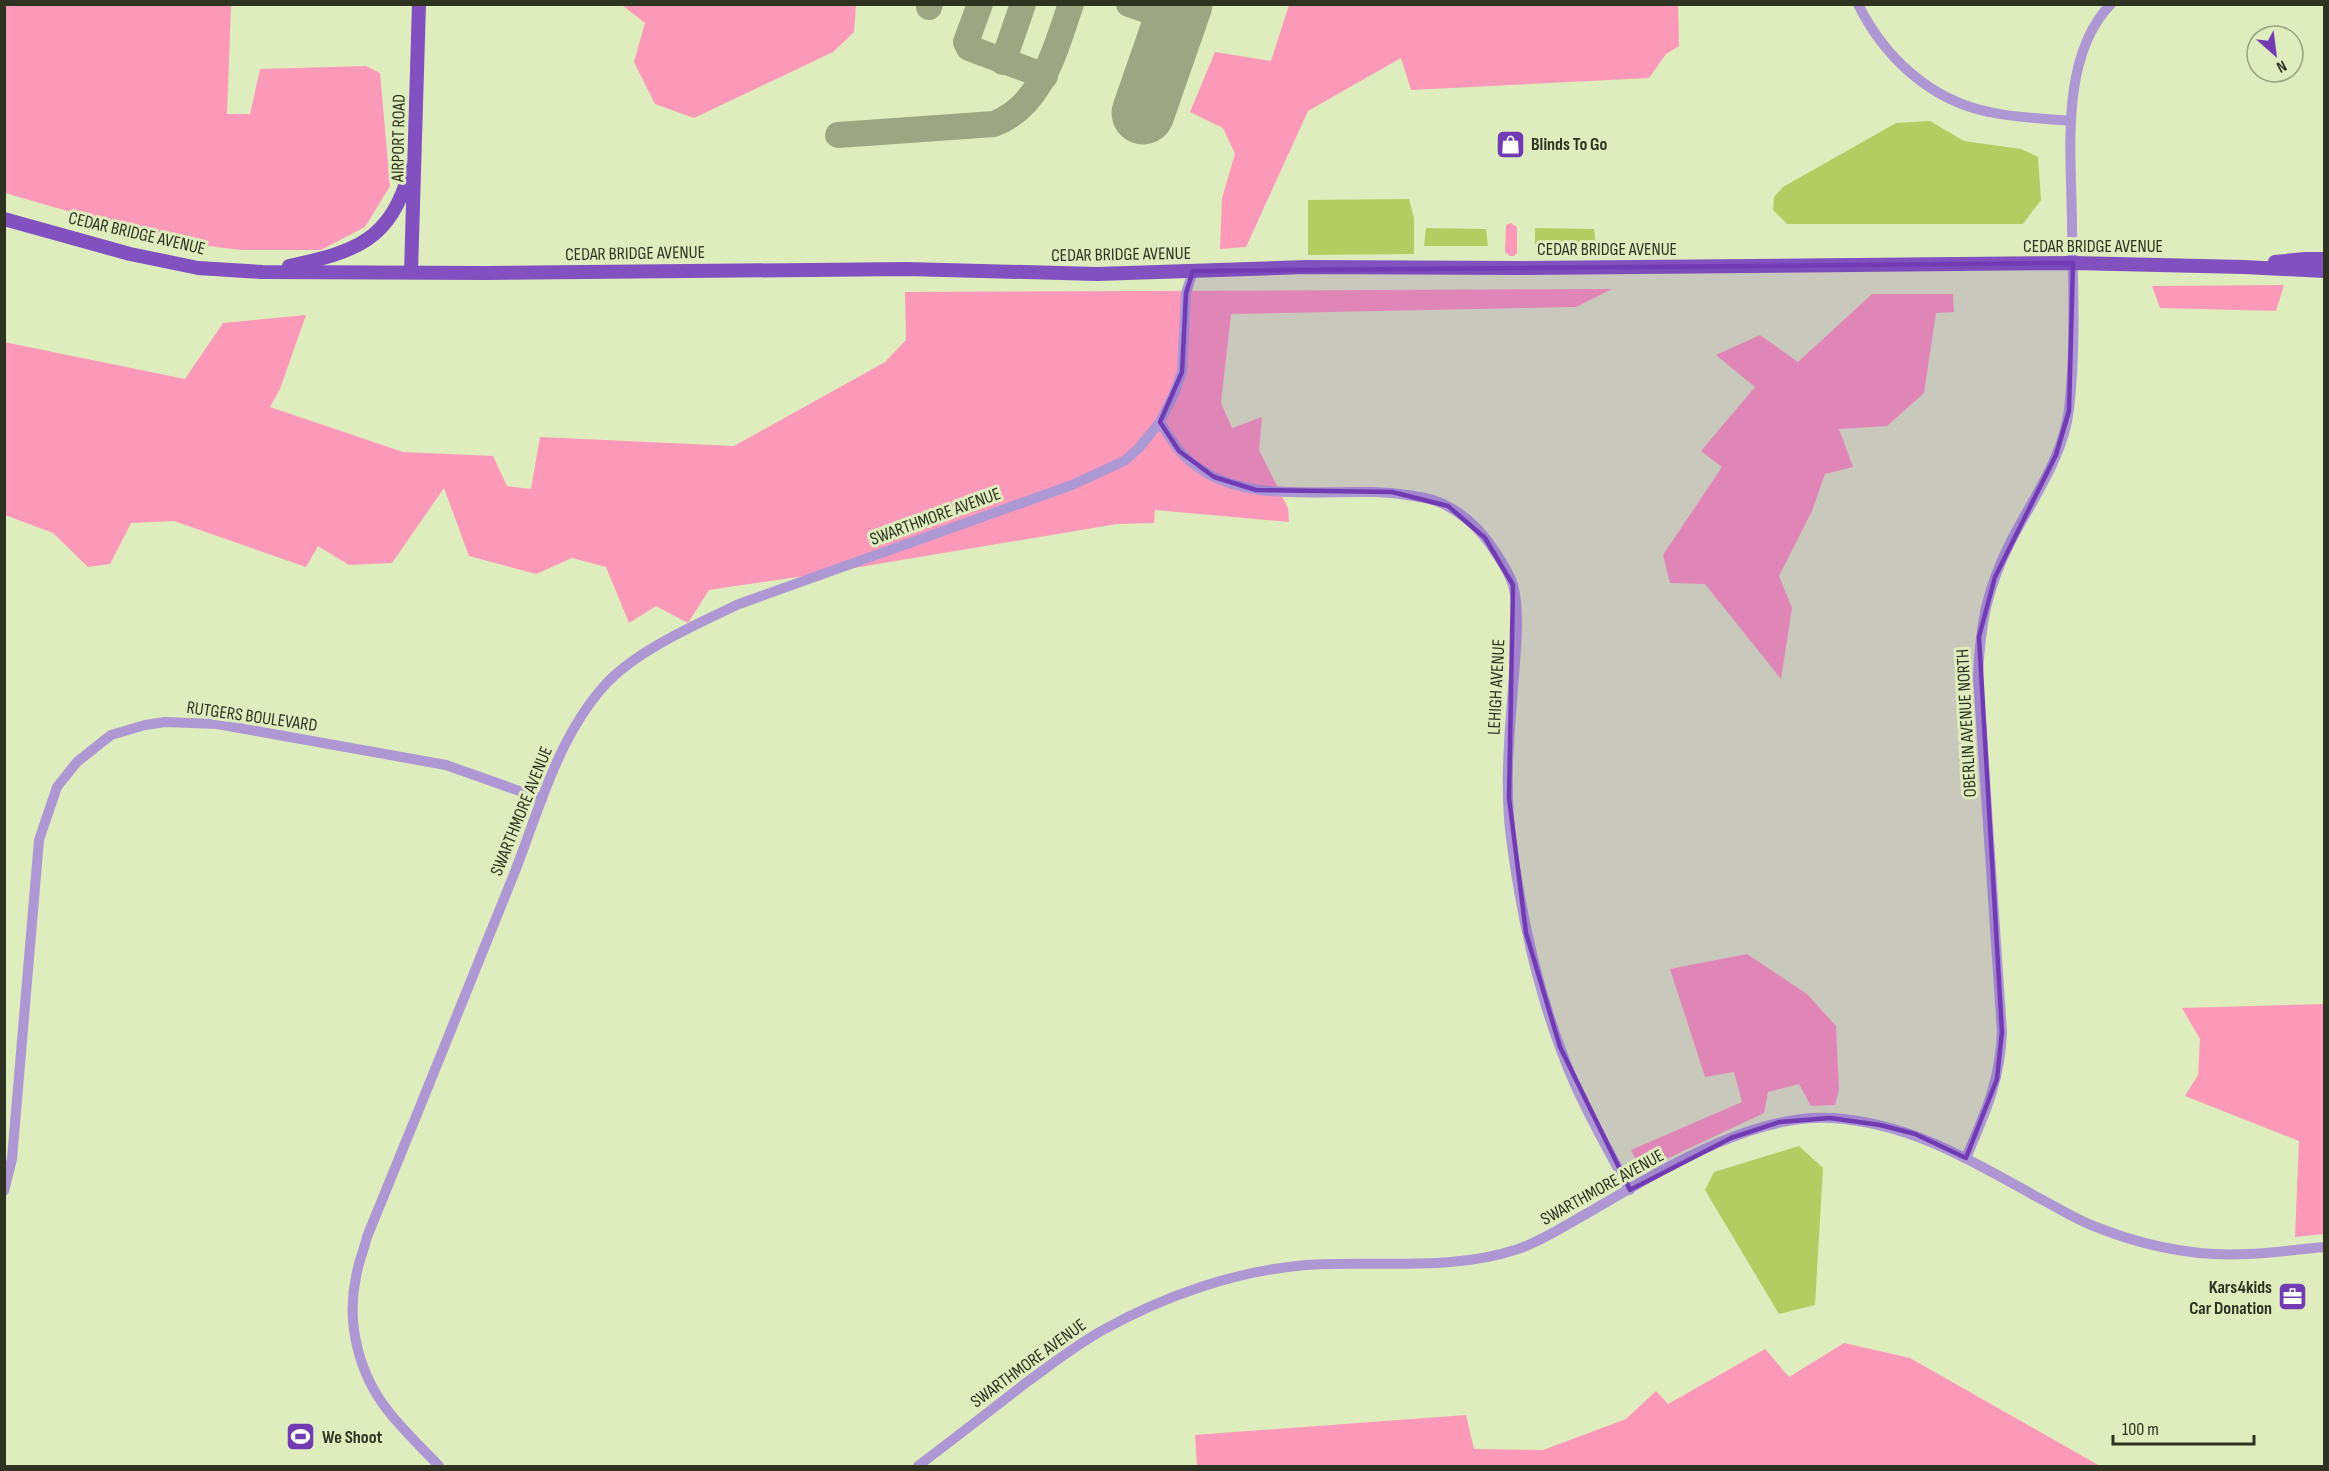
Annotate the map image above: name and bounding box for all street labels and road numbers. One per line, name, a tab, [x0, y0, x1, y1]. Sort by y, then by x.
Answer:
street label: AIRPORT ROAD	[387, 94, 410, 183]
street label: CEDAR BRIDGE AVENUE	[66, 208, 207, 259]
street label: CEDAR BRIDGE AVENUE	[2023, 236, 2163, 257]
street label: CEDAR BRIDGE AVENUE	[1537, 239, 1677, 260]
street label: CEDAR BRIDGE AVENUE	[565, 242, 705, 265]
street label: CEDAR BRIDGE AVENUE	[1051, 243, 1191, 266]
street label: SWARTHMORE AVENUE	[867, 483, 1003, 550]
street label: LEHIGH AVENUE	[1483, 638, 1509, 736]
street label: OBERLIN AVENUE NORTH	[1952, 648, 1981, 798]
street label: RUTGERS BOULEVARD	[185, 697, 319, 736]
street label: SWARTHMORE AVENUE	[486, 743, 557, 879]
street label: SWARTHMORE AVENUE	[1537, 1145, 1667, 1230]
street label: SWARTHMORE AVENUE	[966, 1314, 1090, 1412]

